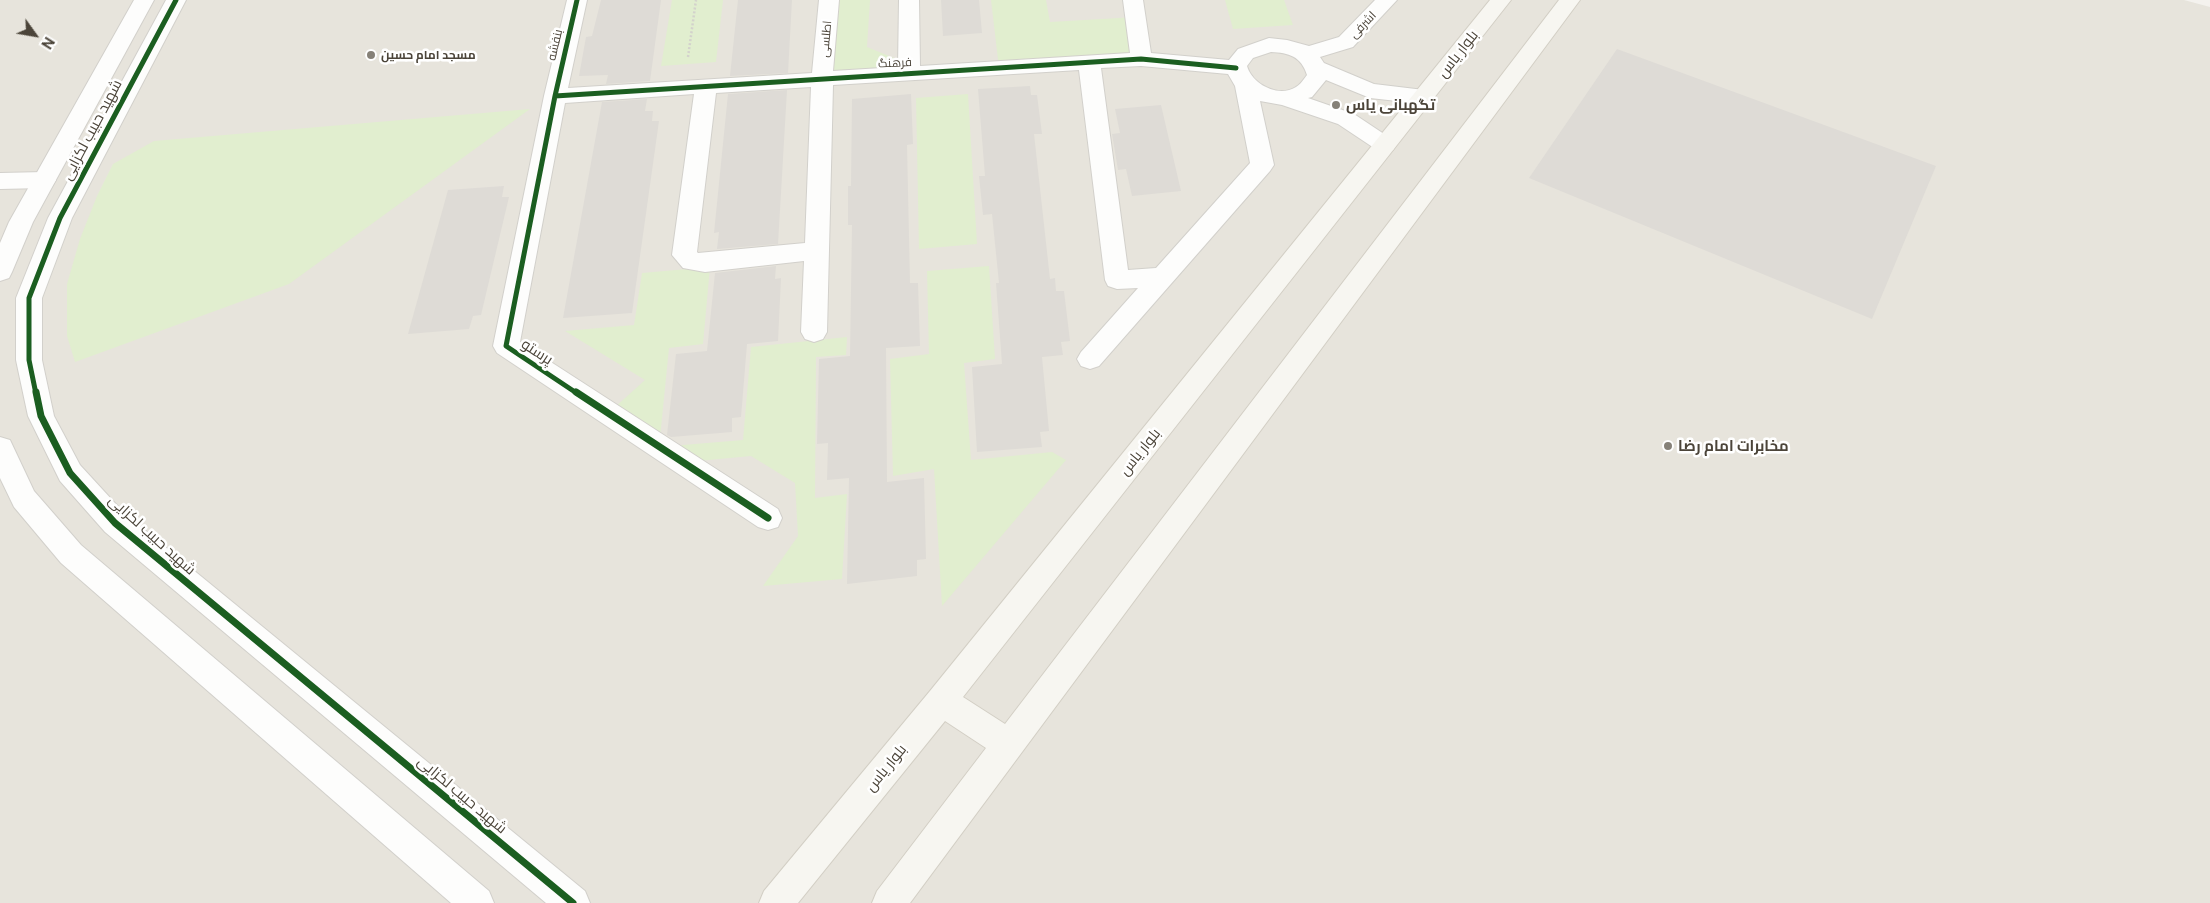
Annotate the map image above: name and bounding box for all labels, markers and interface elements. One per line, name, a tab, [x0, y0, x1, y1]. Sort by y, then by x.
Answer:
street label: اشرفی	[1347, 8, 1379, 42]
north arrow	[10, 10, 60, 60]
street label: اطلسی	[817, 20, 835, 58]
street label: بلوار یاس	[1434, 27, 1482, 81]
street label: بنفشه	[544, 28, 566, 62]
text: N	[38, 34, 57, 52]
place label: مسجد امام حسین	[381, 48, 476, 62]
marker: مسجد امام حسین	[365, 49, 377, 61]
street label: فرهنگ	[878, 55, 912, 71]
street label: شهید حبیب لکزایی	[58, 77, 126, 183]
place label: تگهبانی یاس	[1346, 96, 1435, 114]
marker: تگهبانی یاس	[1330, 99, 1342, 111]
street label: پرستو	[518, 335, 556, 369]
street label: بلوار یاس	[1116, 425, 1164, 479]
place label: مخابرات امام رضا	[1678, 437, 1789, 455]
marker: مخابرات امام رضا	[1662, 440, 1674, 452]
street label: شهید حبیب لکزایی	[105, 491, 199, 579]
street label: بلوار یاس	[862, 741, 910, 795]
street label: شهید حبیب لکزایی	[414, 752, 510, 838]

